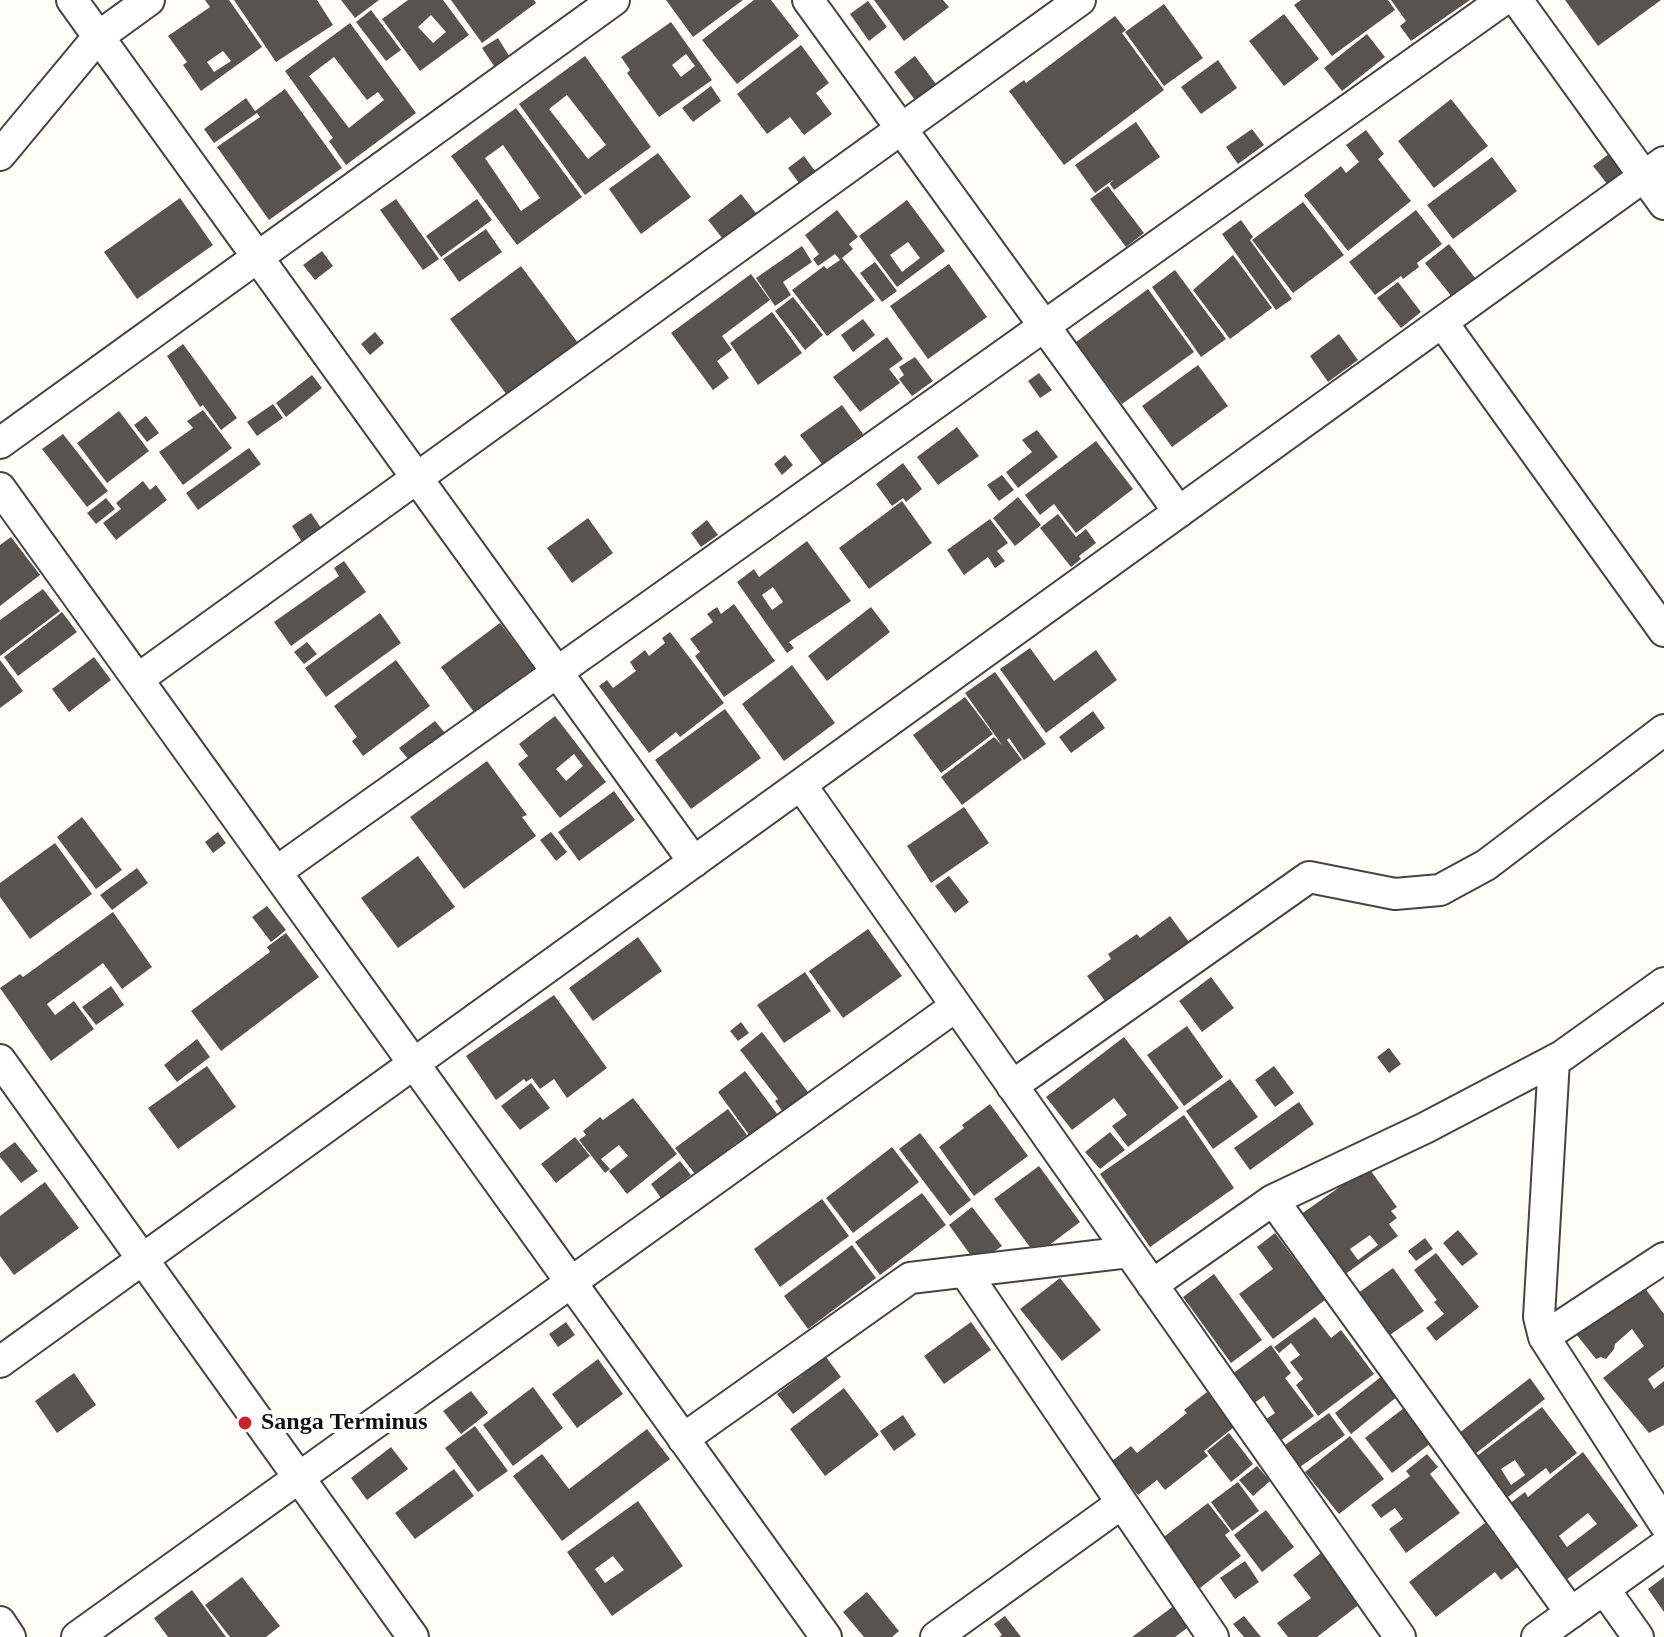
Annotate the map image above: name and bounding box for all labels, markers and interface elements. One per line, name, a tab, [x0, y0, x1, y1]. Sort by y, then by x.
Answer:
place label: Sanga Terminus	[261, 1409, 428, 1437]
marker: Sanga Terminus	[236, 1414, 254, 1432]

